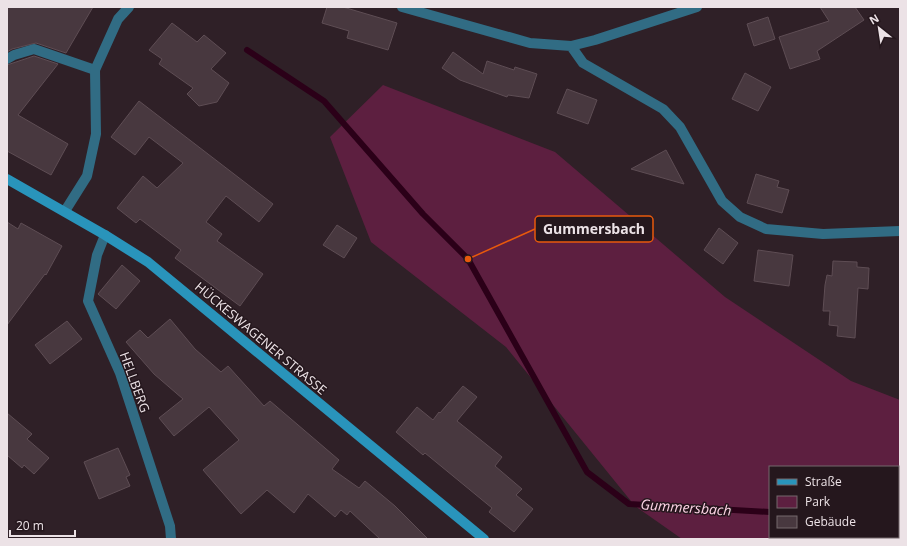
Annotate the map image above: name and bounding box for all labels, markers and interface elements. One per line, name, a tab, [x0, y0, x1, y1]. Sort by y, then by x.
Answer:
north arrow	[859, 8, 899, 48]
text: N	[866, 10, 881, 28]
callout: Gummersbach	[535, 216, 653, 242]
text: Gummersbach	[543, 219, 645, 238]
street label: HÜCKESWAGENER STRASSE	[191, 277, 331, 399]
street label: HELLBERG	[116, 349, 154, 415]
legend	[769, 466, 899, 538]
text: Straße	[805, 473, 842, 490]
text: Park	[805, 493, 831, 510]
water label: Gummersbach	[640, 494, 732, 520]
scale bar	[10, 512, 75, 538]
text: Gebäude	[805, 513, 856, 530]
text: 20 m	[16, 517, 44, 534]

